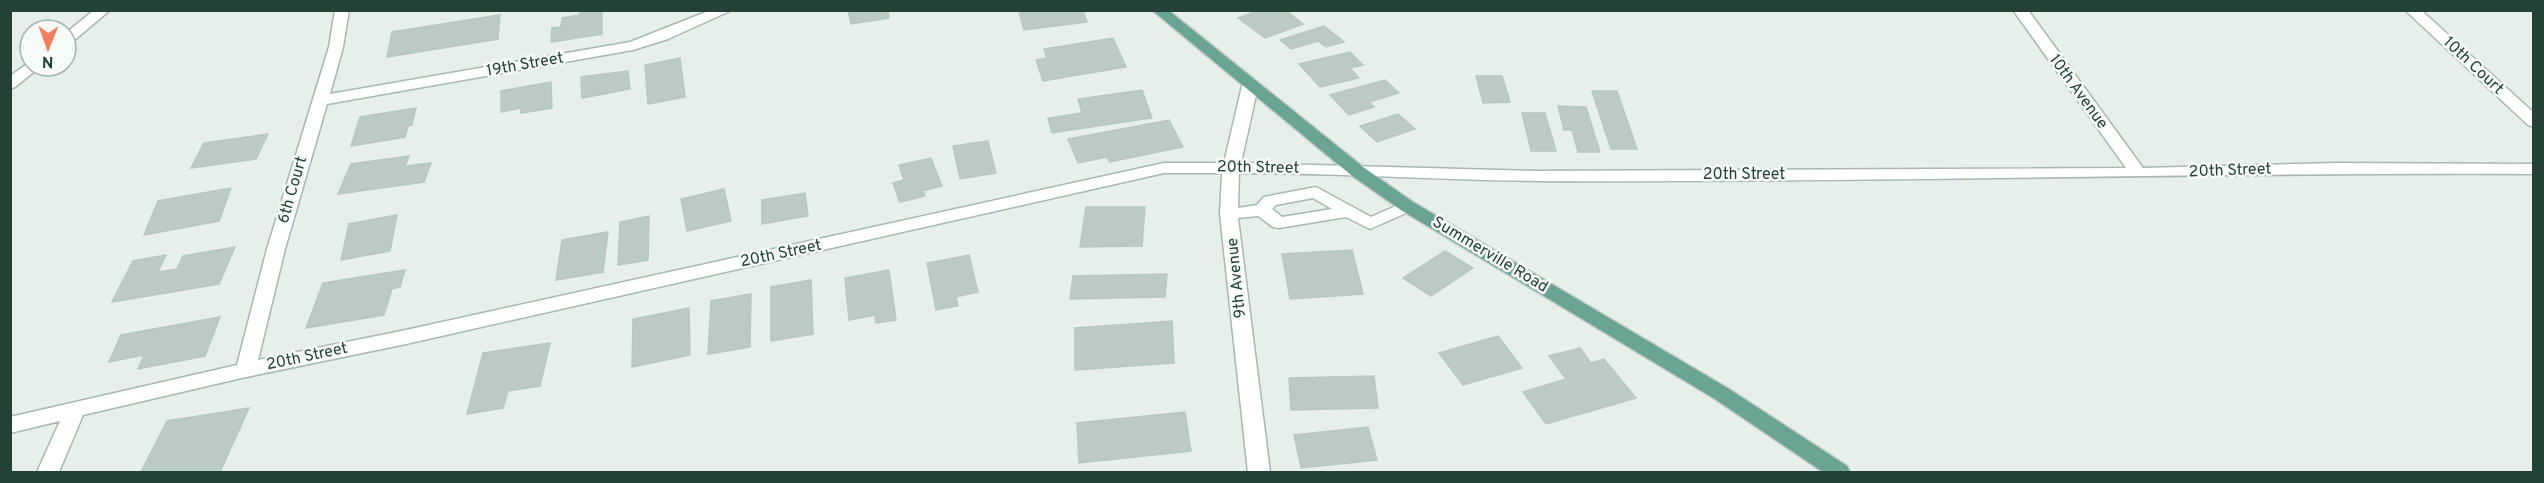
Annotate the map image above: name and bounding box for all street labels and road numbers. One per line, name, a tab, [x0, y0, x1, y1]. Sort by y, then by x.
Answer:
street label: 10th Court	[2438, 33, 2508, 99]
street label: 19th Street	[485, 48, 565, 82]
street label: 10th Avenue	[2044, 51, 2112, 133]
street label: 6th Court	[274, 154, 312, 226]
street label: 20th Street	[1217, 157, 1299, 179]
street label: 20th Street	[2188, 160, 2272, 182]
street label: 20th Street	[1703, 165, 1785, 185]
street label: Summerville Road	[1429, 213, 1551, 297]
street label: 20th Street	[739, 236, 823, 272]
street label: 9th Avenue	[1223, 237, 1251, 319]
street label: 20th Street	[265, 339, 349, 375]

